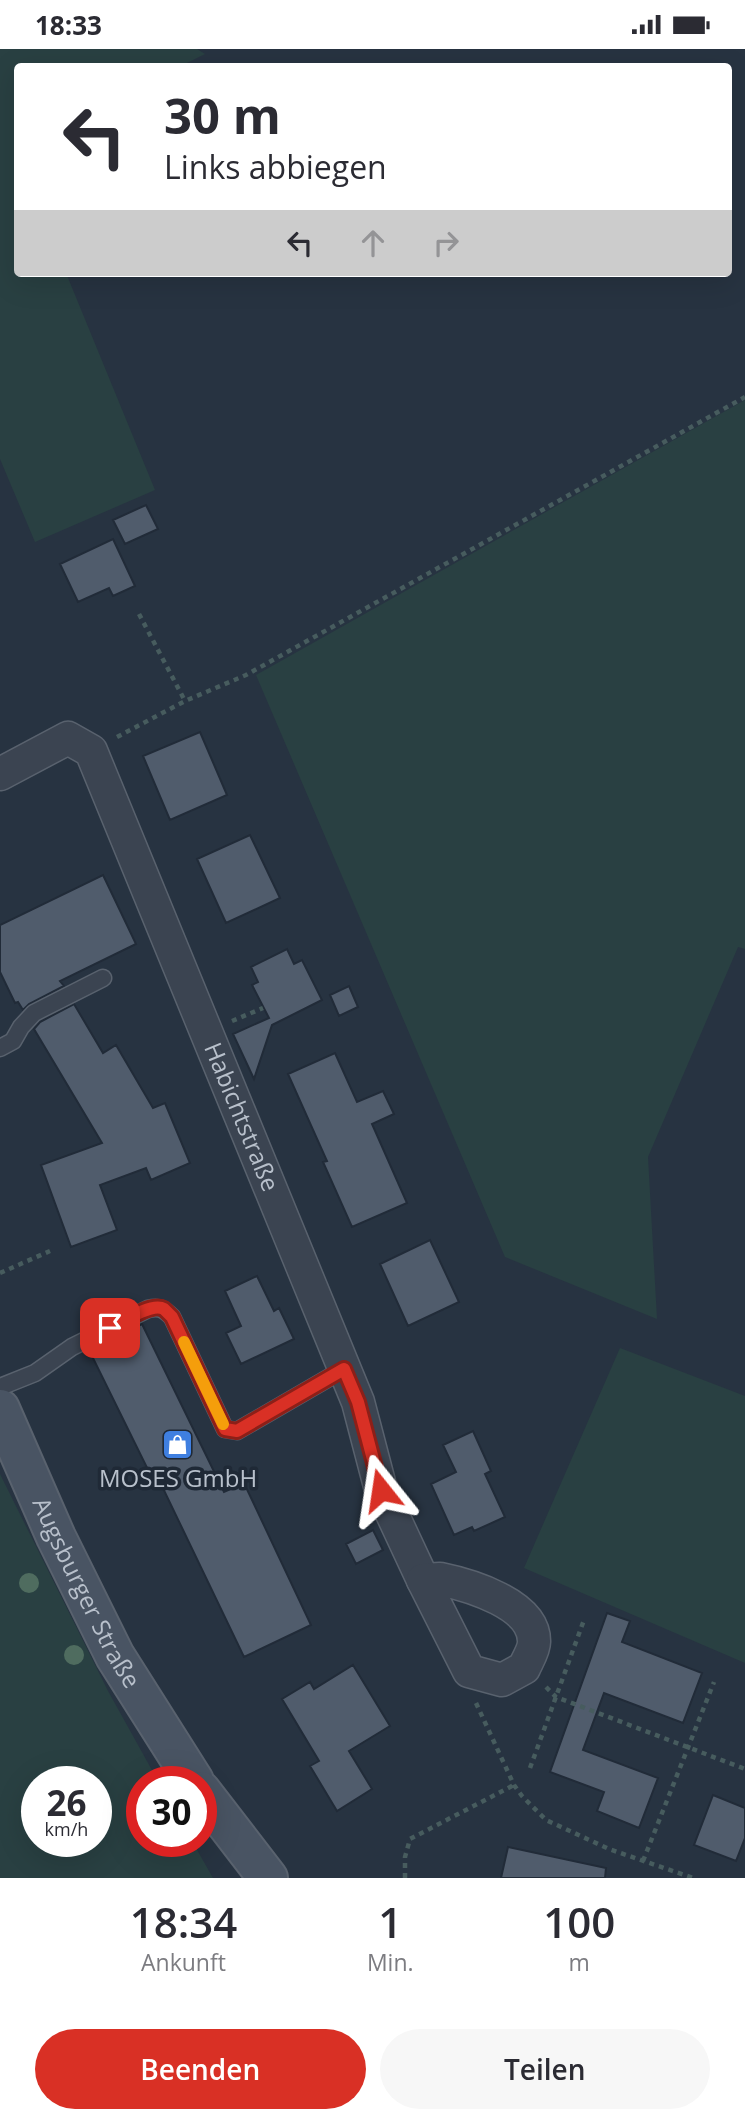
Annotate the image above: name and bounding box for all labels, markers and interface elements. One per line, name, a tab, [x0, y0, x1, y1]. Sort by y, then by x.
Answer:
text: 18:33	[35, 7, 102, 43]
text: 30 m	[164, 82, 281, 148]
icon: left	[49, 91, 140, 182]
text: Links abbiegen	[164, 145, 387, 188]
icon: left	[281, 224, 319, 262]
icon: ahead	[354, 224, 392, 262]
icon: right	[427, 224, 465, 262]
street label: Habichtstraße	[197, 1037, 288, 1196]
pin	[80, 1298, 140, 1358]
icon: arrive	[91, 1309, 129, 1347]
shop icon: MOSES GmbH	[161, 1428, 195, 1462]
position arrow	[344, 1453, 418, 1527]
place label: MOSES GmbH	[99, 1461, 257, 1494]
street label: Augsburger Straße	[26, 1492, 149, 1694]
speed limit sign: 30	[126, 1766, 217, 1857]
text: 26	[46, 1779, 87, 1826]
text: km/h	[45, 1817, 88, 1841]
text: 18:34	[130, 1893, 237, 1950]
text: 1	[378, 1893, 402, 1950]
text: 100	[543, 1893, 615, 1950]
text: Ankunft	[141, 1946, 226, 1978]
text: Min.	[367, 1946, 414, 1978]
text: m	[569, 1946, 590, 1978]
button: Beenden	[35, 2029, 366, 2109]
button: Teilen	[380, 2029, 710, 2109]

